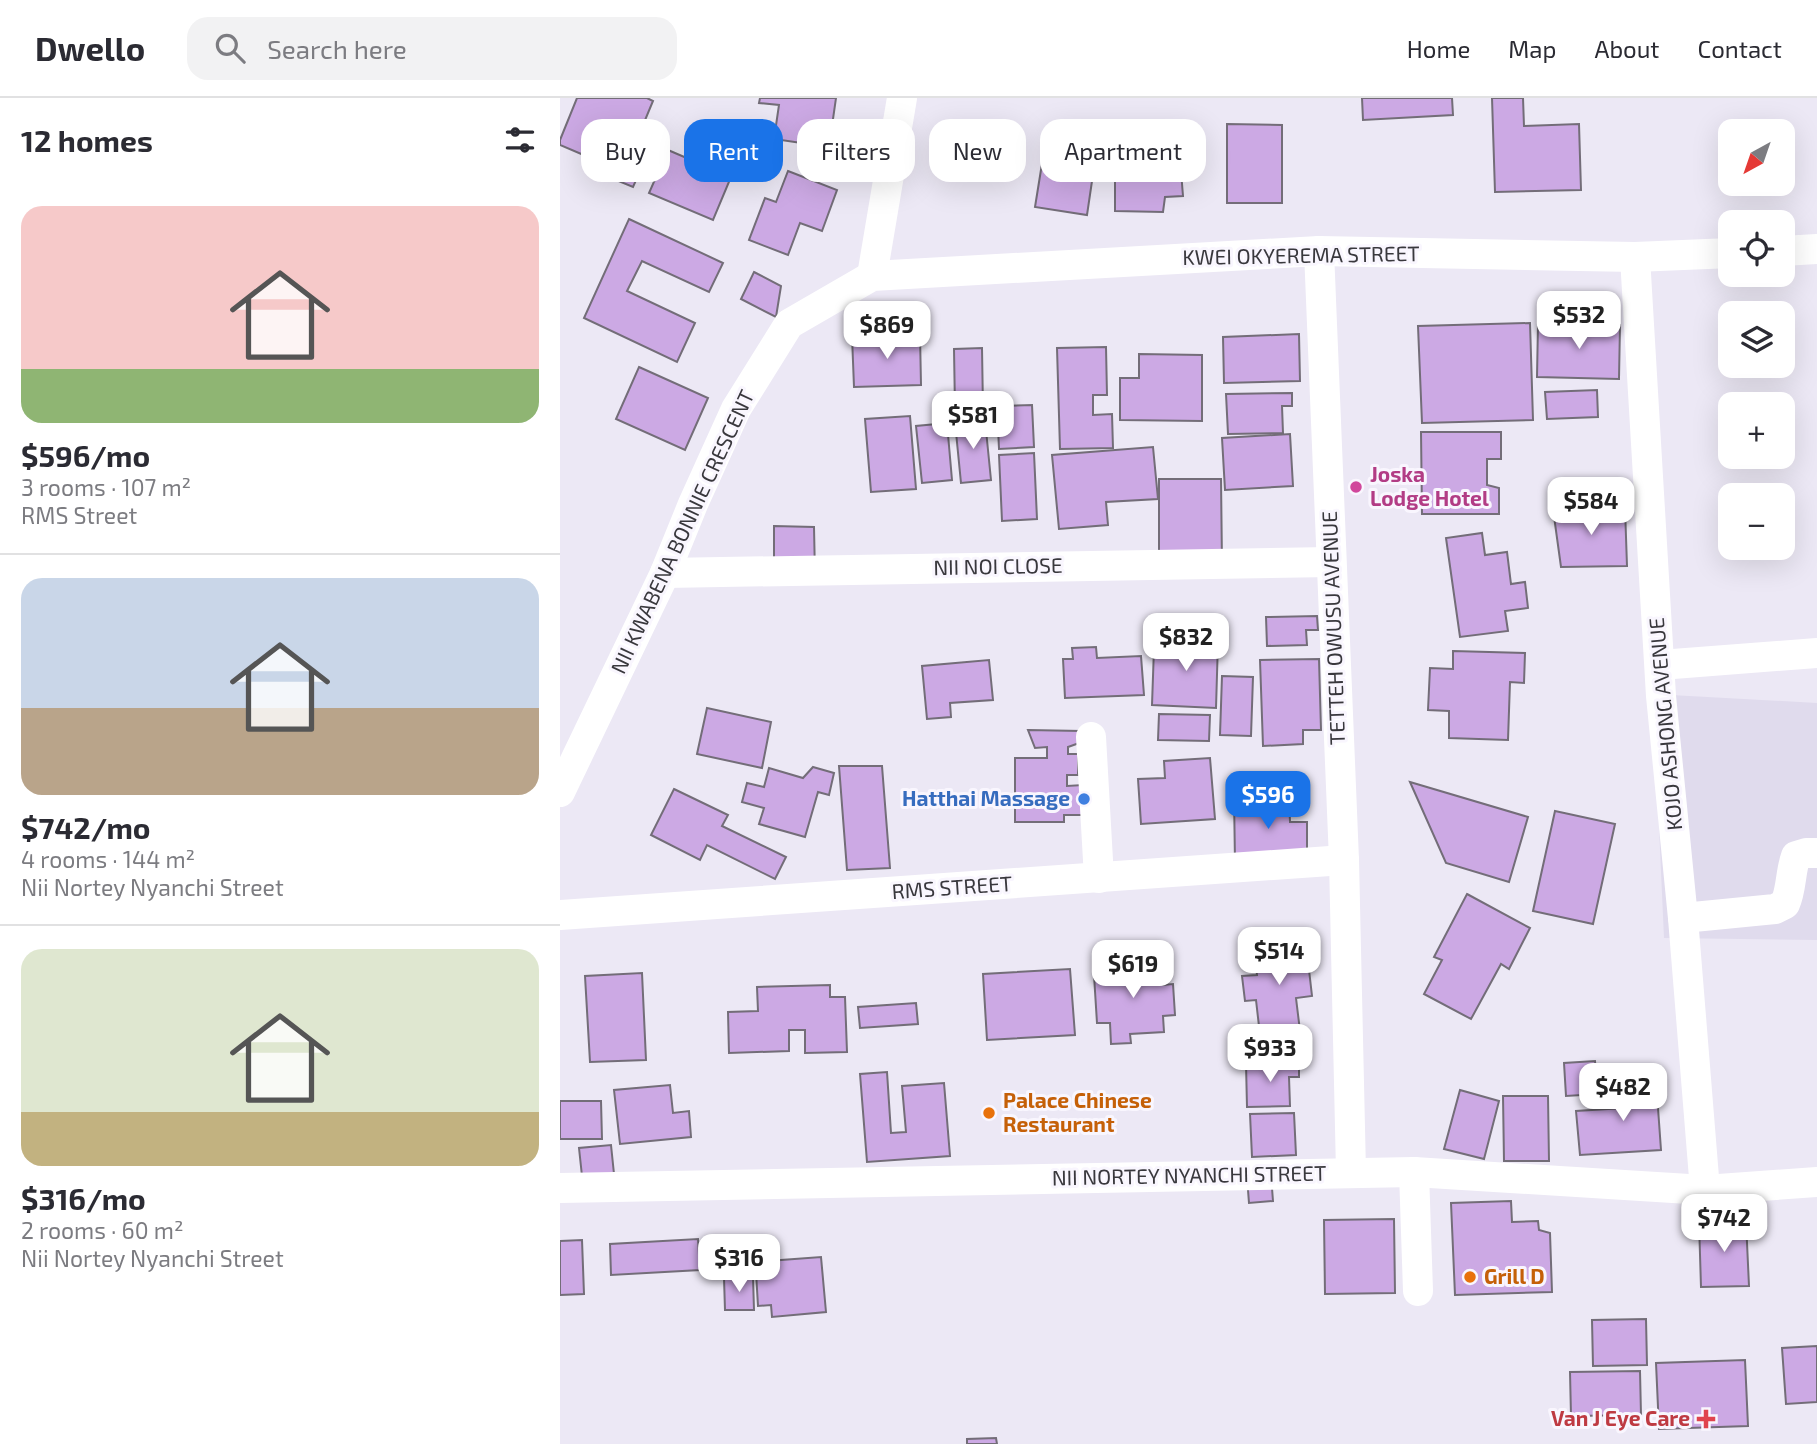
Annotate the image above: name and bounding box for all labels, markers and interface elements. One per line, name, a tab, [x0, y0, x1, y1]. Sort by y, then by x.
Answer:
search box	[187, 17, 677, 80]
text: Dwello	[35, 28, 145, 68]
icon: search	[211, 29, 249, 67]
text: Search here	[267, 33, 407, 64]
text: Home	[1407, 34, 1470, 63]
text: Map	[1508, 34, 1556, 63]
text: About	[1594, 34, 1660, 63]
text: Contact	[1698, 34, 1782, 63]
chip: Buy	[581, 119, 670, 182]
chip: Rent	[684, 119, 783, 182]
chip: Filters	[797, 119, 915, 182]
chip: New	[929, 119, 1026, 182]
chip: Apartment	[1040, 119, 1206, 182]
north arrow	[1718, 119, 1796, 196]
map controls	[1718, 119, 1795, 560]
icon: filters	[501, 121, 539, 159]
text: 12 homes	[21, 122, 153, 158]
button: locate	[1718, 210, 1795, 287]
street label: KWEI OKYEREMA STREET	[1182, 240, 1420, 269]
icon: home	[217, 252, 343, 378]
pin: $532	[1538, 292, 1620, 351]
text: $532	[1553, 300, 1605, 328]
button: layers	[1718, 301, 1795, 378]
pin: $869	[846, 302, 928, 361]
text: $869	[860, 310, 914, 338]
street label: NII KWABENA BONNIE CRESCENT	[605, 386, 758, 677]
pin: $581	[932, 392, 1014, 451]
button: +	[1718, 392, 1795, 469]
text: $581	[948, 400, 998, 428]
text: $596/mo	[21, 437, 150, 473]
place label: Joska Lodge Hotel	[1370, 461, 1489, 510]
text: 3 rooms · 107 m²	[21, 473, 191, 501]
pin: $584	[1550, 478, 1632, 537]
marker: Joska Lodge Hotel	[1348, 479, 1364, 495]
button: −	[1718, 483, 1795, 560]
text: $584	[1563, 486, 1619, 514]
text: RMS Street	[21, 501, 137, 529]
street label: TETTEH OWUSU AVENUE	[1316, 511, 1349, 745]
street label: NII NOI CLOSE	[933, 552, 1063, 579]
pin: $832	[1145, 614, 1227, 673]
street label: KOJO ASHONG AVENUE	[1643, 617, 1686, 832]
text: $832	[1159, 622, 1213, 650]
icon: home	[217, 624, 343, 750]
pin: $596	[1227, 772, 1309, 831]
text: $596	[1241, 780, 1295, 808]
place label: Hatthai Massage	[902, 785, 1070, 810]
marker: Hatthai Massage	[1076, 791, 1092, 807]
text: $742/mo	[21, 809, 151, 845]
text: 4 rooms · 144 m²	[21, 845, 195, 873]
street label: RMS STREET	[891, 870, 1013, 903]
text: Nii Nortey Nyanchi Street	[21, 873, 284, 901]
pin: $514	[1238, 928, 1320, 987]
text: $514	[1254, 936, 1304, 964]
pin: $619	[1092, 940, 1174, 1000]
text: $619	[1108, 949, 1158, 977]
icon: home	[217, 995, 343, 1121]
pin: $933	[1229, 1024, 1311, 1084]
text: $933	[1244, 1033, 1297, 1061]
pin: $482	[1582, 1063, 1664, 1123]
text: $482	[1595, 1072, 1651, 1100]
place label: Palace Chinese Restaurant	[1003, 1087, 1152, 1136]
marker: Palace Chinese Restaurant	[981, 1105, 997, 1121]
street label: NII NORTEY NYANCHI STREET	[1052, 1160, 1326, 1189]
text: $316/mo	[21, 1180, 146, 1216]
pin: $742	[1683, 1194, 1765, 1254]
text: $742	[1697, 1203, 1751, 1231]
text: 2 rooms · 60 m²	[21, 1216, 183, 1244]
pin: $316	[698, 1234, 780, 1294]
text: $316	[714, 1243, 764, 1271]
text: Nii Nortey Nyanchi Street	[21, 1244, 284, 1272]
place label: Grill D	[1484, 1263, 1545, 1288]
marker: Grill D	[1462, 1269, 1478, 1285]
place label: Van J Eye Care	[1551, 1405, 1690, 1431]
marker: Van J Eye Care	[1696, 1409, 1716, 1429]

